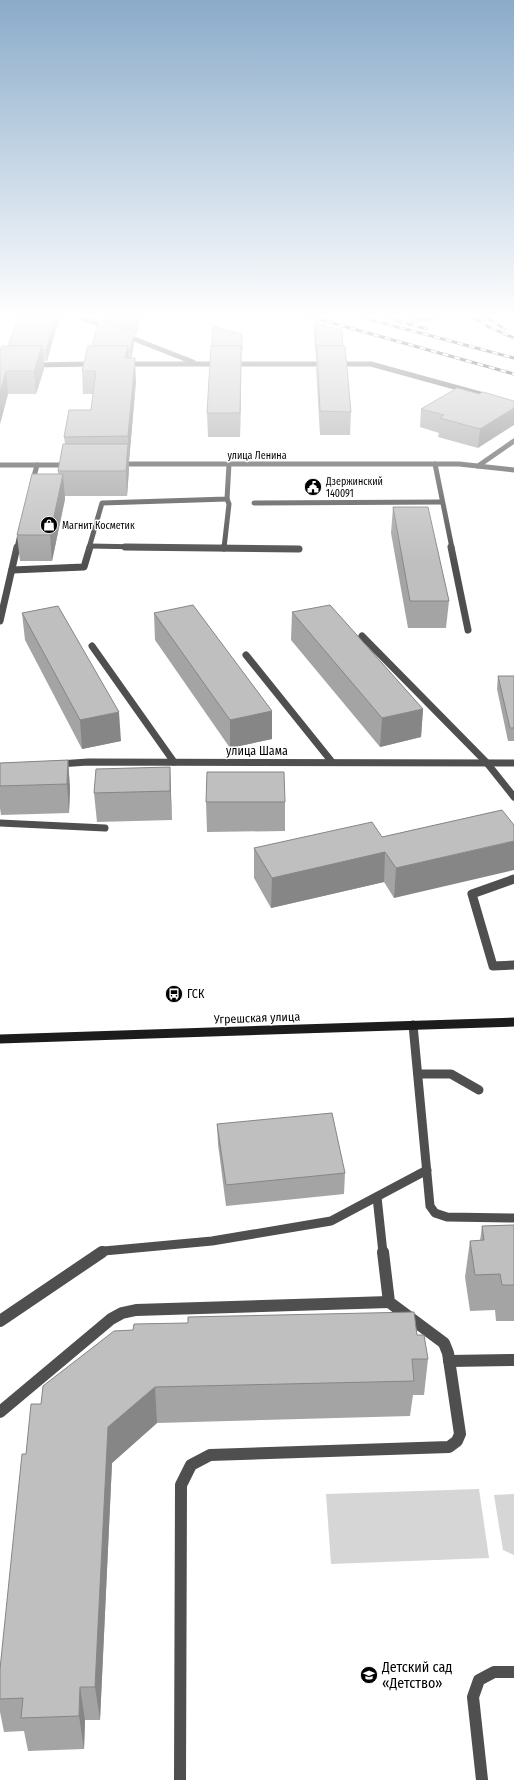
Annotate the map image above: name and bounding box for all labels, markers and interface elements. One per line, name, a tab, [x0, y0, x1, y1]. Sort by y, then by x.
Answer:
street label: улица Ленина	[227, 450, 287, 462]
place label: Дзержинский 140091	[325, 476, 383, 500]
public building icon: Дзержинский 140091	[303, 477, 323, 497]
shop icon: Магнит Косметик	[39, 515, 59, 535]
place label: Магнит Косметик	[62, 520, 135, 532]
street label: улица Шама	[226, 744, 288, 758]
bus stop icon: ГСК	[164, 984, 184, 1004]
place label: ГСК	[187, 987, 205, 1001]
street label: Угрешская улица	[213, 1009, 300, 1027]
place label: Детский сад «Детство»	[381, 1659, 452, 1692]
school or university icon: Детский сад «Детство»	[359, 1665, 379, 1685]

